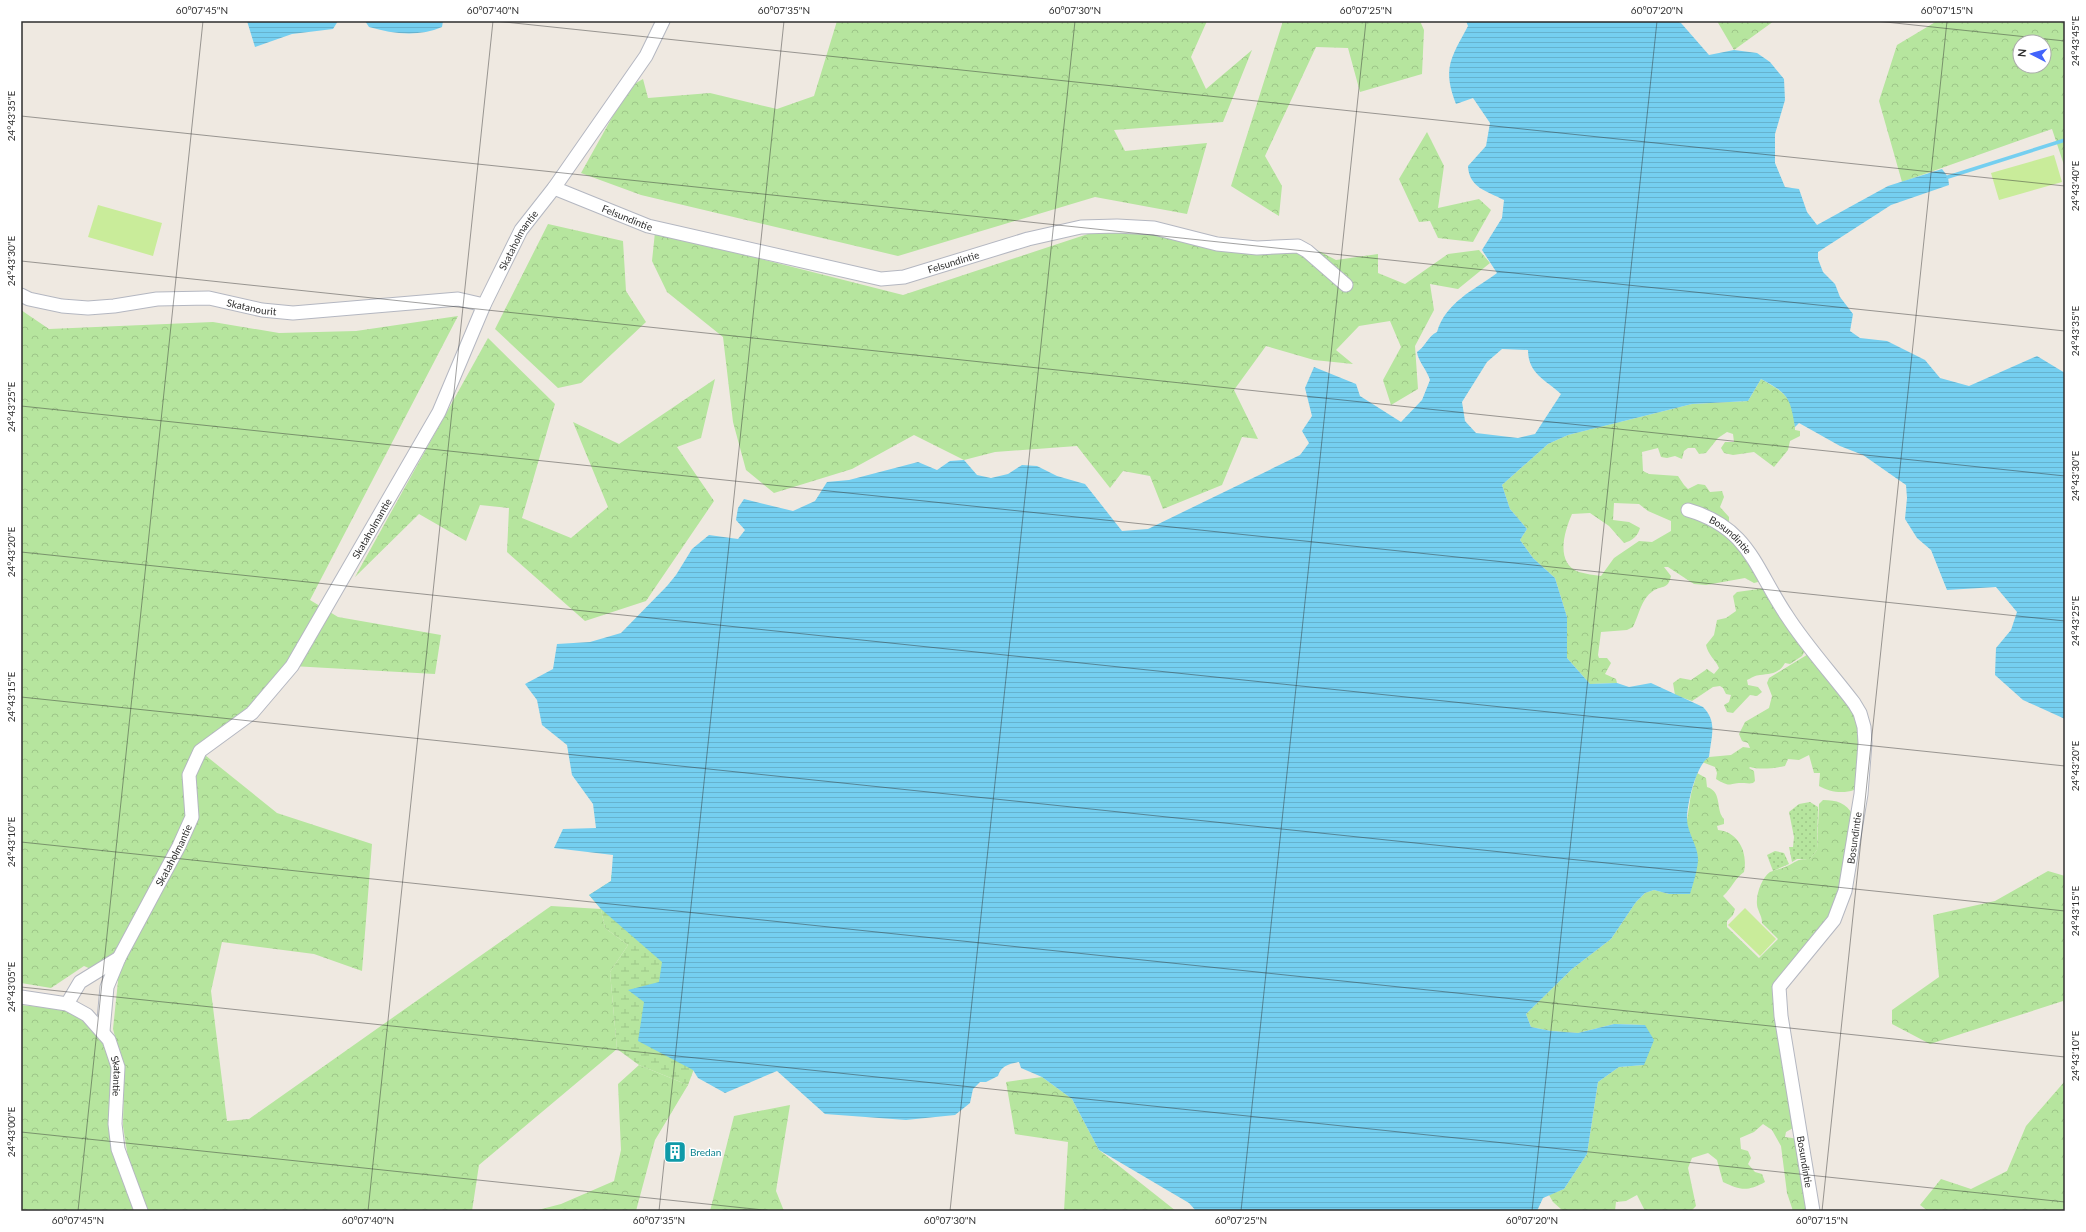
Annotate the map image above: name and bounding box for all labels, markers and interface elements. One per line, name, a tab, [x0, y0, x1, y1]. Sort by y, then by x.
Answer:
text: 60°07'45"N	[176, 4, 228, 16]
text: 60°07'40"N	[467, 4, 519, 16]
text: 60°07'35"N	[758, 4, 810, 16]
text: 60°07'30"N	[1049, 4, 1101, 16]
text: 60°07'25"N	[1340, 4, 1392, 16]
text: 60°07'20"N	[1631, 4, 1683, 16]
text: 60°07'15"N	[1921, 4, 1973, 16]
text: 24°43'45"E	[2069, 16, 2081, 66]
north arrow	[2012, 34, 2052, 74]
text: N	[2015, 48, 2028, 58]
text: 24°43'35"E	[5, 91, 17, 141]
text: 24°43'40"E	[2069, 161, 2081, 211]
street label: Felsundintie	[600, 202, 654, 233]
street label: Skataholmantie	[496, 208, 540, 272]
text: 24°43'30"E	[5, 236, 17, 286]
street label: Felsundintie	[926, 248, 981, 275]
street label: Skatanourit	[226, 296, 277, 317]
text: 24°43'35"E	[2069, 306, 2081, 356]
text: 24°43'25"E	[5, 382, 17, 432]
text: 24°43'30"E	[2069, 451, 2081, 501]
street label: Skataholmantie	[349, 496, 394, 561]
street label: Bosundintie	[1707, 513, 1754, 556]
text: 24°43'20"E	[5, 527, 17, 577]
text: 24°43'25"E	[2069, 596, 2081, 646]
text: 24°43'15"E	[5, 672, 17, 722]
text: 24°43'20"E	[2069, 741, 2081, 791]
street label: Bosundintie	[1844, 811, 1864, 865]
text: 24°43'10"E	[5, 817, 17, 867]
street label: Skataholmantie	[153, 822, 194, 888]
text: 24°43'15"E	[2069, 886, 2081, 936]
text: 24°43'05"E	[5, 962, 17, 1012]
text: 24°43'10"E	[2069, 1031, 2081, 1081]
street label: Skatantie	[109, 1054, 124, 1097]
text: 24°43'00"E	[5, 1107, 17, 1157]
street label: Bosundintie	[1795, 1135, 1815, 1189]
building icon: Bredan	[662, 1139, 688, 1165]
place label: Bredan	[690, 1146, 721, 1158]
text: 60°07'45"N	[52, 1214, 104, 1226]
text: 60°07'40"N	[342, 1214, 394, 1226]
text: 60°07'35"N	[633, 1214, 685, 1226]
text: 60°07'30"N	[924, 1214, 976, 1226]
text: 60°07'25"N	[1215, 1214, 1267, 1226]
text: 60°07'20"N	[1506, 1214, 1558, 1226]
text: 60°07'15"N	[1796, 1214, 1848, 1226]

